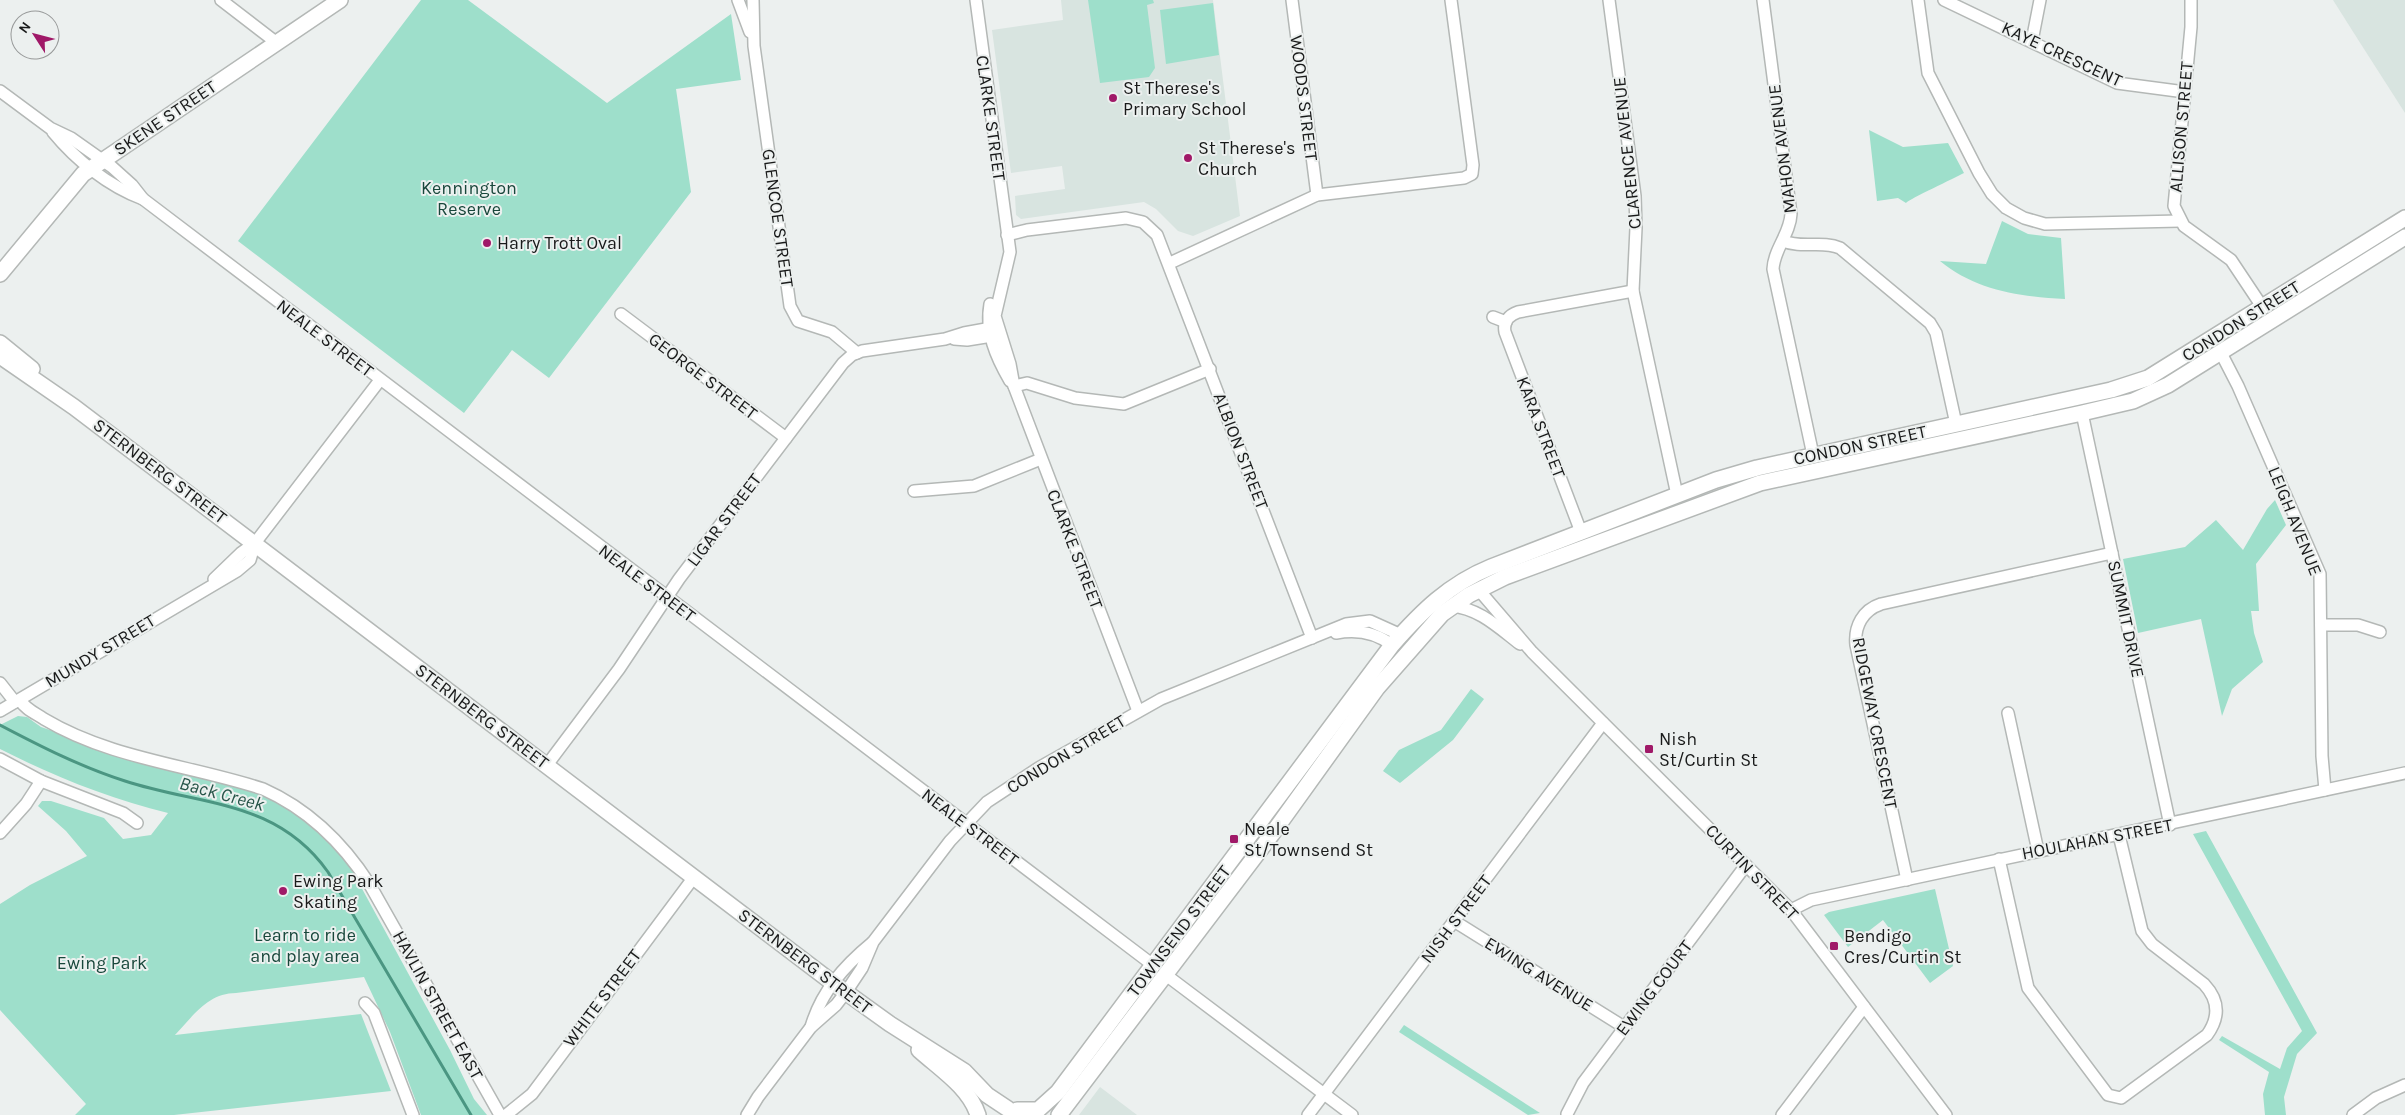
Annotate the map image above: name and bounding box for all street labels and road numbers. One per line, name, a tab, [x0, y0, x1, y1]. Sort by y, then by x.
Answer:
street label: KAYE CRESCENT	[1998, 16, 2126, 92]
street label: WOODS STREET	[1285, 34, 1323, 162]
street label: CLARKE STREET	[971, 54, 1011, 182]
street label: ALLISON STREET	[2164, 61, 2198, 193]
street label: SKENE STREET	[110, 76, 220, 160]
street label: CLARENCE AVENUE	[1608, 76, 1646, 230]
street label: MAHON AVENUE	[1763, 83, 1801, 215]
street label: GLENCOE STREET	[757, 147, 799, 289]
street label: CONDON STREET	[2178, 276, 2304, 366]
street label: NEALE STREET	[272, 294, 378, 382]
street label: GEORGE STREET	[644, 328, 762, 424]
street label: KARA STREET	[1512, 373, 1570, 481]
street label: ALBION STREET	[1209, 389, 1273, 513]
street label: STERNBERG STREET	[89, 414, 231, 528]
street label: CONDON STREET	[1792, 420, 1928, 470]
street label: LEIGH AVENUE	[2263, 463, 2327, 579]
street label: LIGAR STREET	[682, 469, 766, 571]
street label: CLARKE STREET	[1042, 486, 1108, 612]
street label: NEALE STREET	[594, 539, 700, 627]
street label: SUMMIT DRIVE	[2103, 558, 2149, 680]
street label: MUNDY STREET	[41, 609, 159, 693]
street label: RIDGEWAY CRESCENT	[1848, 635, 1902, 811]
street label: STERNBERG STREET	[411, 659, 553, 773]
street label: CONDON STREET	[1002, 710, 1130, 798]
street label: NEALE STREET	[917, 783, 1023, 871]
street label: HOULAHAN STREET	[2020, 814, 2174, 864]
street label: CURTIN STREET	[1701, 820, 1803, 924]
street label: TOWNSEND STREET	[1122, 861, 1236, 1001]
street label: NISH STREET	[1416, 871, 1496, 967]
street label: STERNBERG STREET	[734, 904, 876, 1018]
street label: HAVLIN STREET EAST	[388, 927, 488, 1083]
street label: EWING AVENUE	[1481, 932, 1597, 1016]
street label: EWING COURT	[1611, 936, 1697, 1040]
street label: WHITE STREET	[558, 945, 646, 1051]

